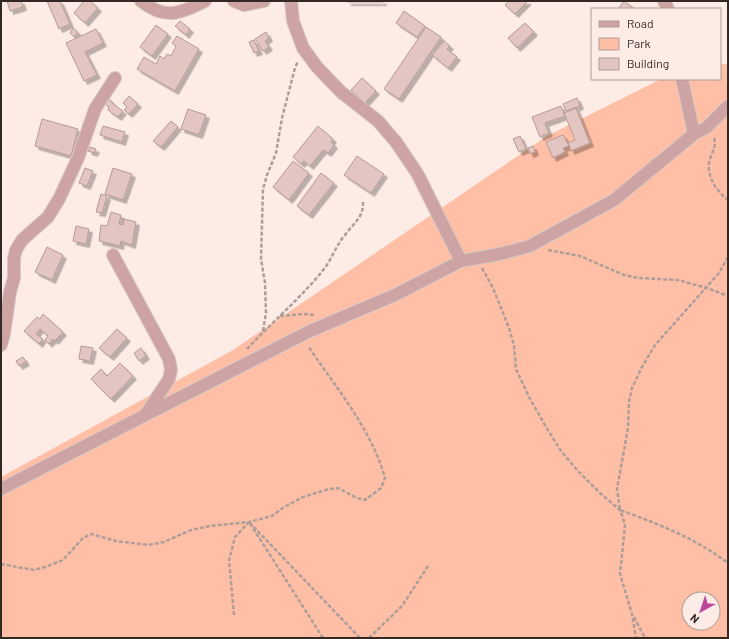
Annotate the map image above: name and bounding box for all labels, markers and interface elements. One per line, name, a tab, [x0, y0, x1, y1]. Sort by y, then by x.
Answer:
legend	[591, 8, 721, 80]
text: Road	[627, 16, 654, 30]
text: Park	[627, 36, 651, 50]
text: Building	[627, 56, 669, 70]
north arrow	[681, 591, 721, 631]
text: N	[687, 612, 701, 626]

